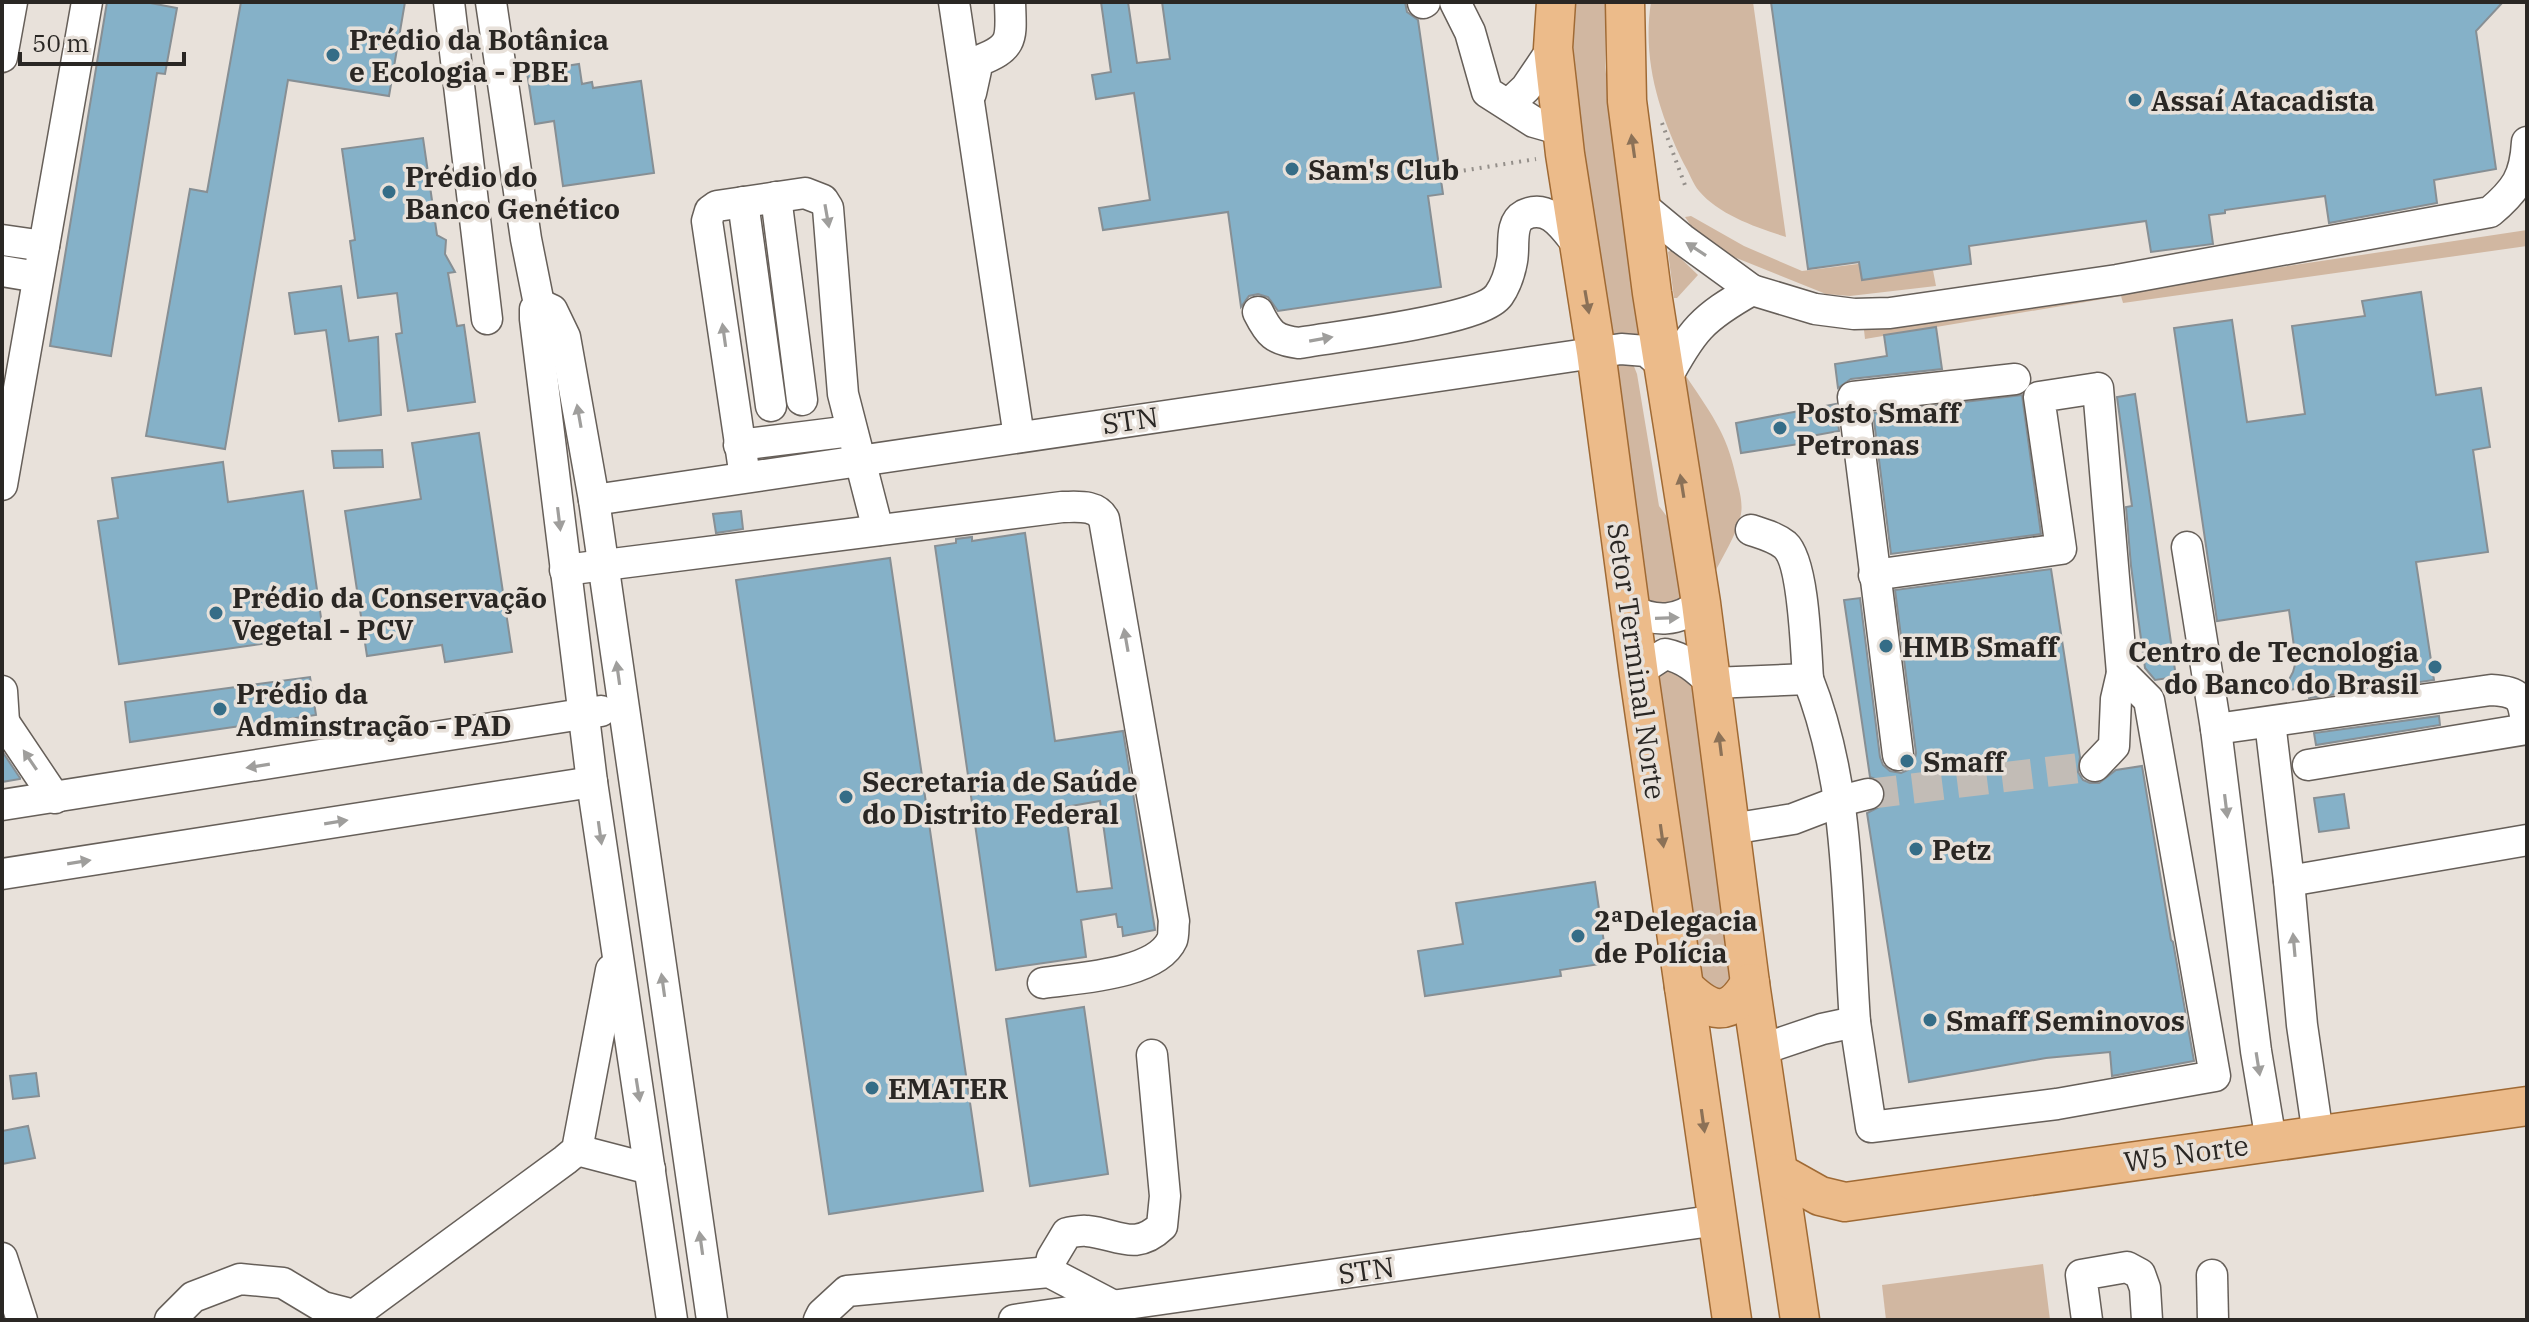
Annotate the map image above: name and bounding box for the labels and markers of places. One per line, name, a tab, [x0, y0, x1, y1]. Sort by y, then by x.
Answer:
place label: Prédio da Botânica e Ecologia - PBE	[349, 21, 609, 90]
marker: Prédio da Botânica e Ecologia - PBE	[324, 46, 342, 64]
place label: Assaí Atacadista	[2151, 82, 2375, 119]
marker: Assaí Atacadista	[2126, 91, 2144, 109]
place label: Sam's Club	[1308, 151, 1459, 188]
place label: Prédio do Banco Genético	[405, 158, 620, 227]
marker: Sam's Club	[1283, 160, 1301, 178]
marker: Prédio do Banco Genético	[380, 183, 398, 201]
place label: Posto Smaff Petronas	[1796, 394, 1962, 463]
marker: Posto Smaff Petronas	[1771, 419, 1789, 437]
place label: Prédio da Conservação Vegetal - PCV	[232, 579, 547, 648]
marker: Prédio da Conservação Vegetal - PCV	[207, 604, 225, 622]
place label: HMB Smaff	[1902, 628, 2060, 665]
place label: Centro de Tecnologia do Banco do Brasil	[2128, 633, 2419, 702]
marker: HMB Smaff	[1877, 637, 1895, 655]
marker: Centro de Tecnologia do Banco do Brasil	[2426, 658, 2444, 676]
place label: Prédio da Adminstração - PAD	[236, 675, 512, 744]
marker: Prédio da Adminstração - PAD	[211, 700, 229, 718]
place label: Smaff	[1923, 743, 2007, 780]
marker: Smaff	[1898, 752, 1916, 770]
place label: Secretaria de Saúde do Distrito Federal	[862, 763, 1138, 832]
marker: Secretaria de Saúde do Distrito Federal	[837, 788, 855, 806]
place label: Petz	[1932, 831, 1991, 868]
marker: Petz	[1907, 840, 1925, 858]
place label: 2ªDelegacia de Polícia	[1594, 902, 1758, 971]
marker: 2ªDelegacia de Polícia	[1569, 927, 1587, 945]
place label: Smaff Seminovos	[1946, 1002, 2185, 1039]
marker: Smaff Seminovos	[1921, 1011, 1939, 1029]
place label: EMATER	[888, 1070, 1009, 1107]
marker: EMATER	[863, 1079, 881, 1097]

